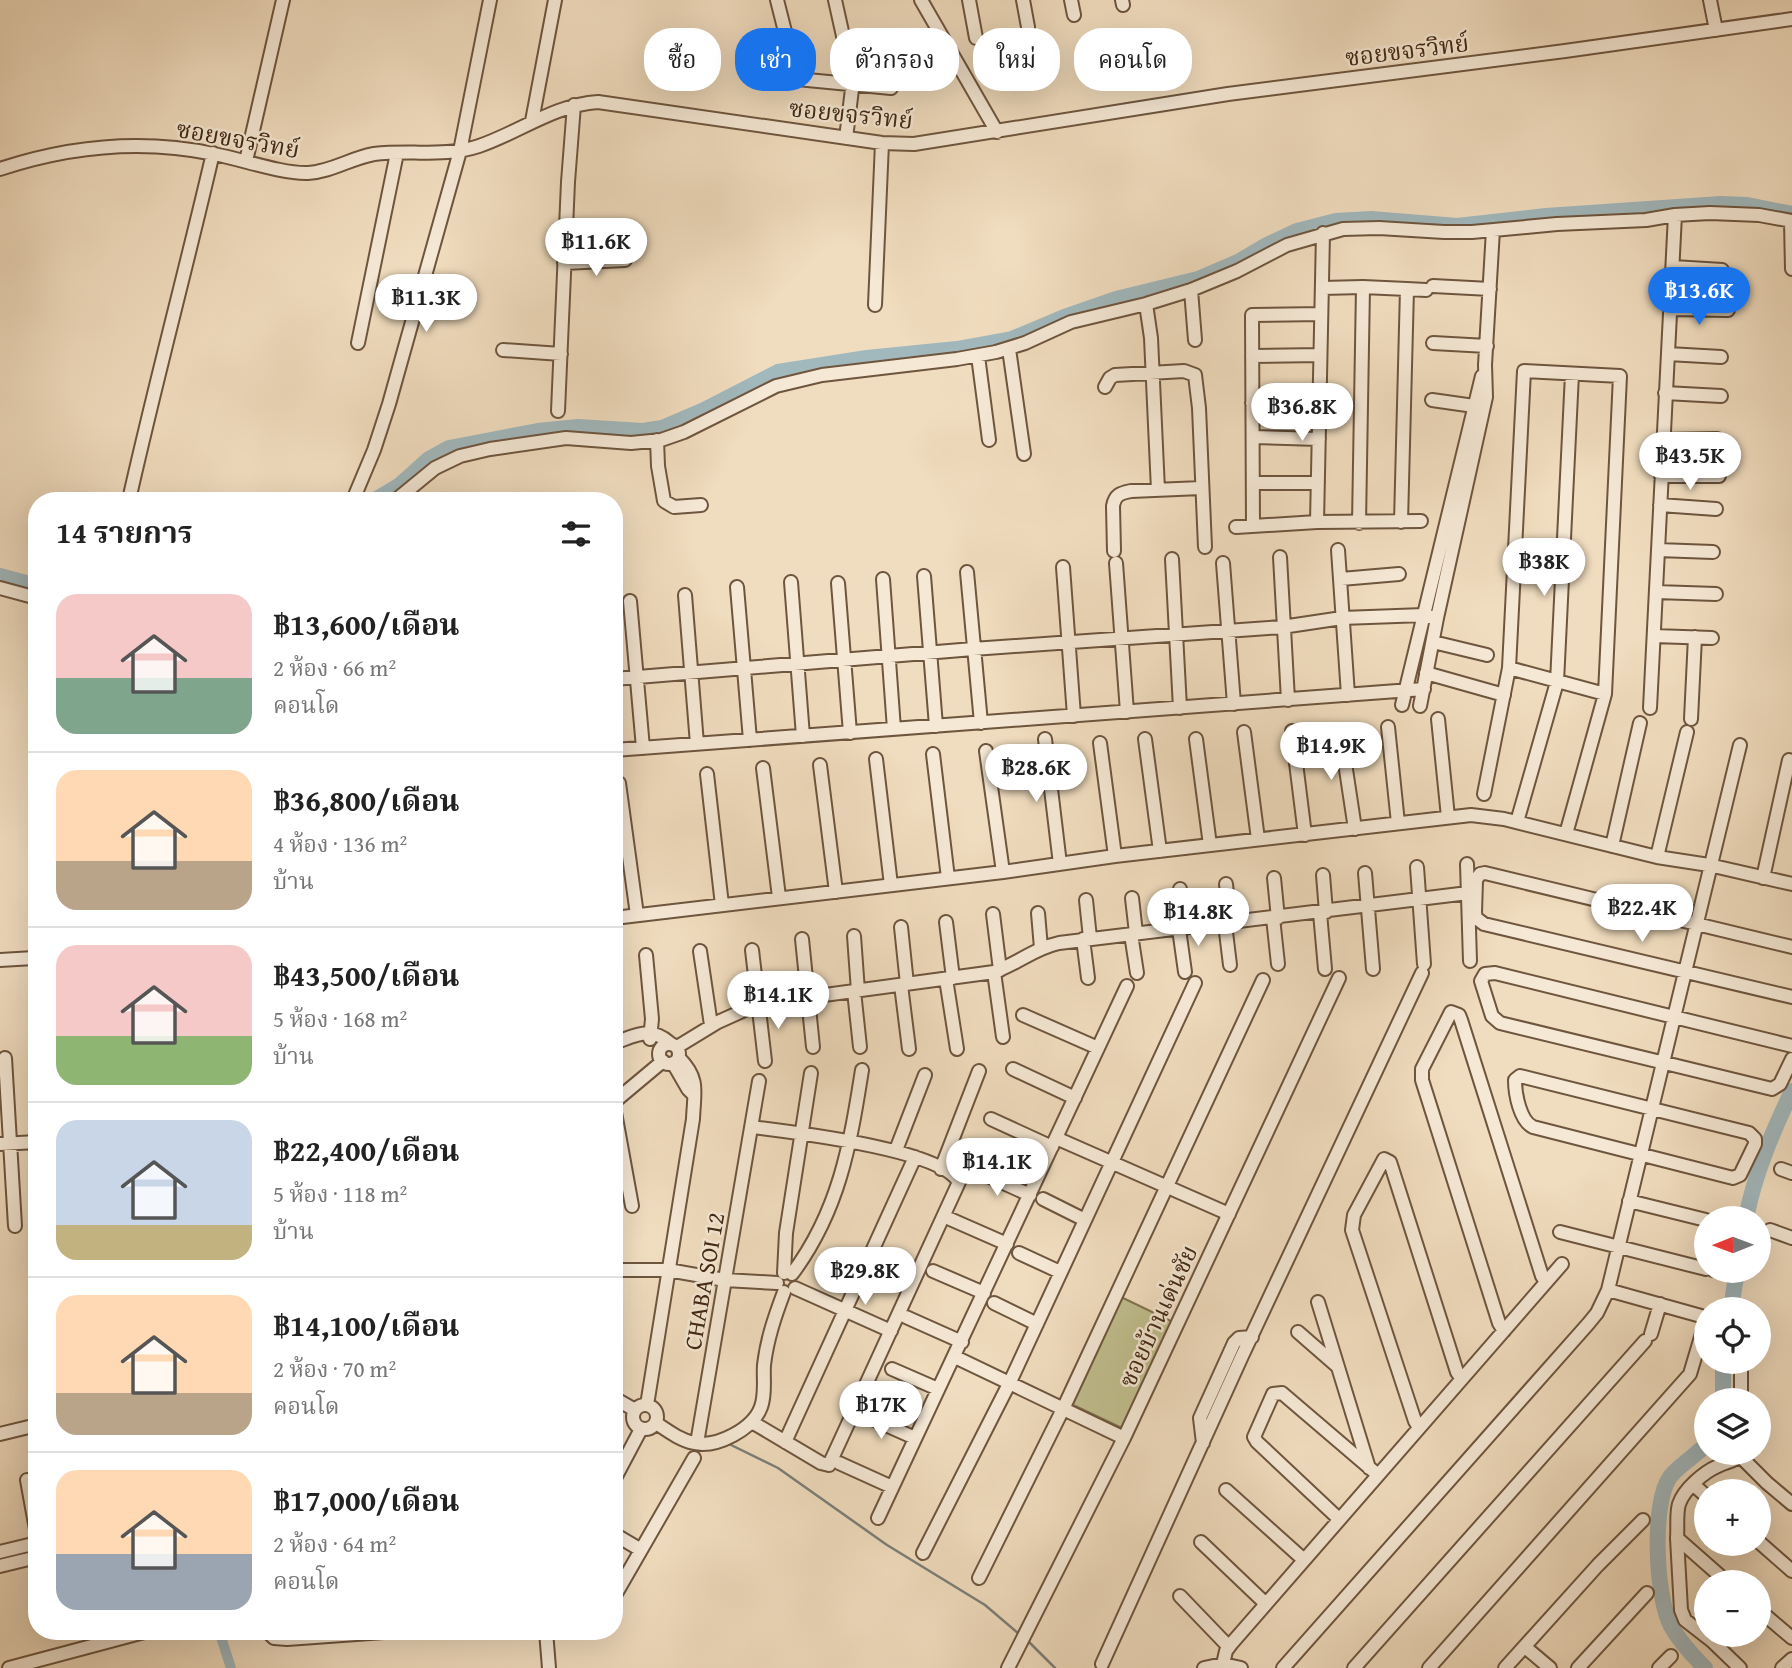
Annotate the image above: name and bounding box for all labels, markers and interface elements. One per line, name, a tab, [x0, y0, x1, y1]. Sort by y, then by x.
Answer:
street label: ซอยขจรวิทย์	[1343, 25, 1471, 75]
chip: ซื้อ	[644, 28, 721, 91]
chip: เช่า	[735, 28, 816, 91]
chip: ตัวกรอง	[830, 28, 959, 91]
chip: ใหม่	[973, 28, 1060, 91]
chip: คอนโด	[1074, 28, 1192, 91]
street label: ซอยขจรวิทย์	[787, 90, 915, 138]
street label: ซอยขจรวิทย์	[174, 111, 302, 167]
pin: ฿11.6K	[539, 218, 653, 278]
text: ฿11.6K	[561, 224, 631, 257]
pin: ฿13.6K	[1642, 268, 1756, 327]
text: ฿13.6K	[1664, 273, 1734, 306]
pin: ฿11.3K	[369, 274, 483, 334]
text: ฿11.3K	[391, 280, 461, 313]
pin: ฿36.8K	[1245, 384, 1359, 443]
text: ฿36.8K	[1267, 389, 1337, 422]
pin: ฿43.5K	[1633, 433, 1747, 492]
text: ฿43.5K	[1655, 438, 1725, 471]
text: 14 รายการ	[56, 510, 193, 554]
icon: filters	[557, 515, 595, 553]
pin: ฿38K	[1503, 538, 1585, 598]
text: ฿38K	[1518, 544, 1570, 577]
text: ฿13,600/เดือน	[273, 602, 460, 646]
icon: home	[112, 622, 196, 706]
text: 2 ห้อง · 66 m²	[273, 651, 396, 684]
text: คอนโด	[273, 688, 340, 721]
pin: ฿14.9K	[1274, 722, 1388, 782]
text: ฿14.9K	[1296, 728, 1366, 761]
pin: ฿28.6K	[979, 744, 1093, 804]
text: ฿28.6K	[1001, 750, 1071, 783]
text: ฿36,800/เดือน	[273, 778, 460, 822]
icon: home	[112, 798, 196, 882]
text: 4 ห้อง · 136 m²	[273, 827, 407, 860]
text: บ้าน	[273, 864, 314, 897]
pin: ฿22.4K	[1585, 884, 1699, 944]
pin: ฿14.8K	[1141, 888, 1255, 948]
text: ฿22.4K	[1607, 890, 1677, 923]
text: ฿14.8K	[1163, 894, 1233, 927]
text: ฿43,500/เดือน	[273, 953, 460, 997]
pin: ฿14.1K	[721, 972, 835, 1031]
icon: home	[112, 973, 196, 1057]
text: ฿14.1K	[743, 977, 813, 1010]
text: 5 ห้อง · 168 m²	[273, 1002, 407, 1035]
text: บ้าน	[273, 1039, 314, 1072]
text: ฿22,400/เดือน	[273, 1128, 460, 1172]
pin: ฿14.1K	[940, 1138, 1054, 1198]
text: ฿14.1K	[962, 1144, 1032, 1177]
icon: home	[112, 1148, 196, 1232]
text: 5 ห้อง · 118 m²	[273, 1177, 407, 1210]
north arrow	[1694, 1206, 1771, 1283]
map controls	[1694, 1206, 1771, 1647]
street label: CHABA SOI 12	[675, 1209, 733, 1353]
text: บ้าน	[273, 1214, 314, 1247]
street label: ซอยบ้านเด่นชัย	[1110, 1239, 1206, 1393]
pin: ฿29.8K	[808, 1248, 922, 1307]
text: ฿29.8K	[830, 1253, 900, 1286]
button: locate	[1694, 1297, 1771, 1374]
text: ฿14,100/เดือน	[273, 1303, 460, 1347]
icon: home	[112, 1323, 196, 1407]
text: 2 ห้อง · 70 m²	[273, 1352, 396, 1385]
pin: ฿17K	[840, 1382, 922, 1441]
text: ฿17K	[855, 1387, 907, 1420]
button: layers	[1694, 1388, 1771, 1465]
text: คอนโด	[273, 1389, 340, 1422]
text: ฿17,000/เดือน	[273, 1478, 460, 1522]
button: +	[1694, 1479, 1771, 1556]
icon: home	[112, 1498, 196, 1582]
text: 2 ห้อง · 64 m²	[273, 1527, 396, 1560]
text: คอนโด	[273, 1564, 340, 1597]
button: −	[1694, 1570, 1771, 1647]

